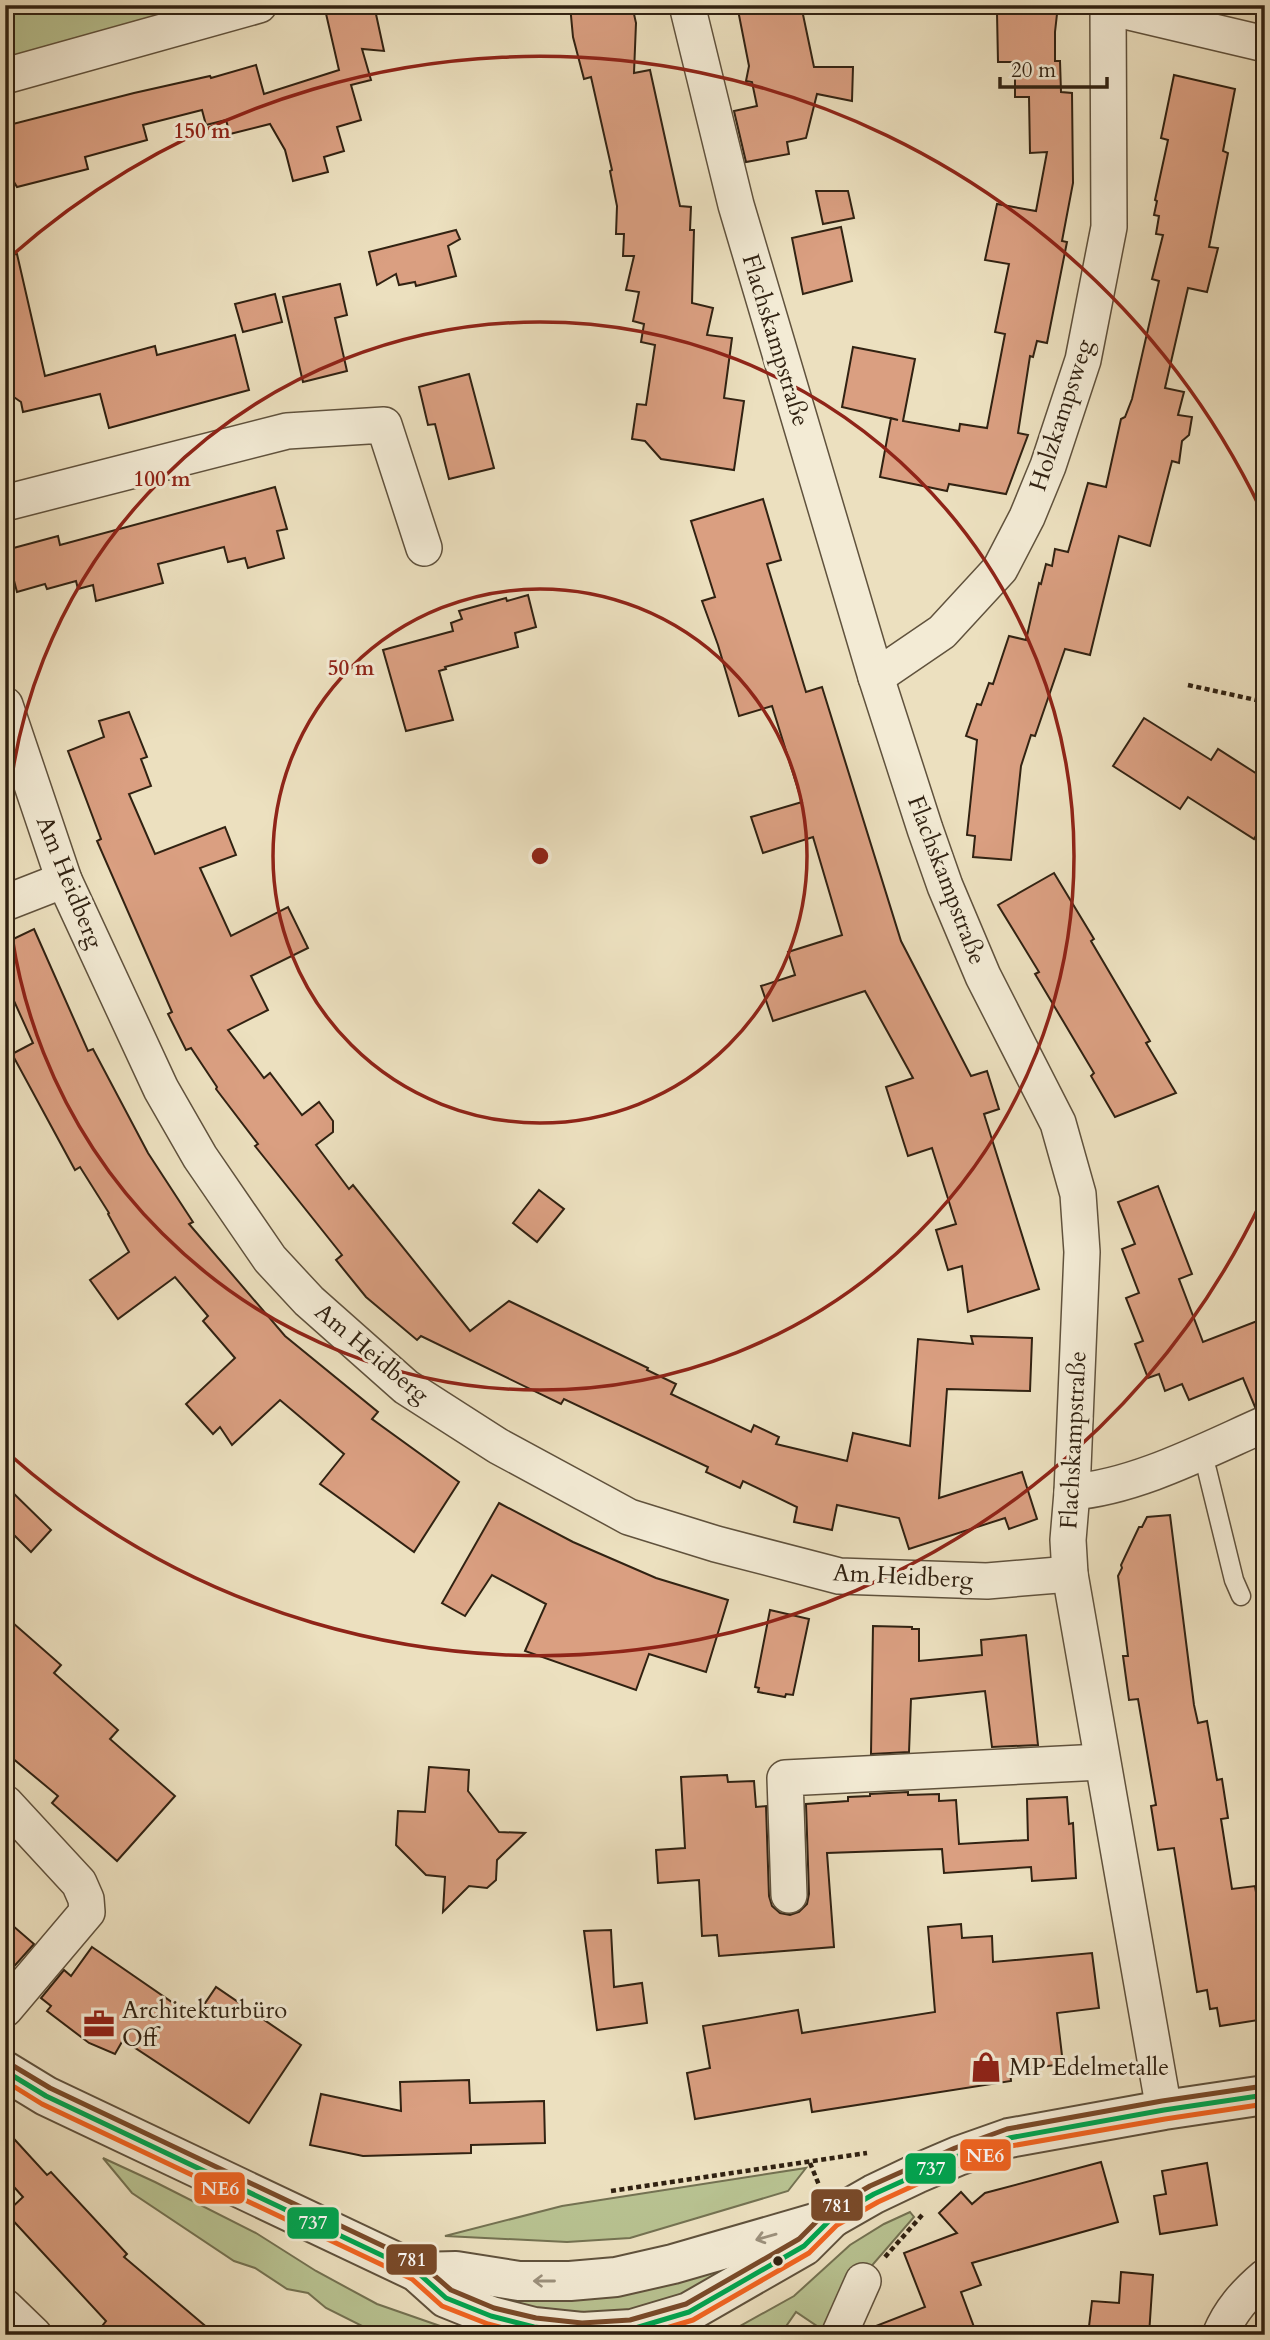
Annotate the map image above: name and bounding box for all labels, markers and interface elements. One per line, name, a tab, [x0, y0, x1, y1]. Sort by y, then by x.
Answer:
scale bar	[1000, 46, 1107, 90]
text: 20 m	[1011, 56, 1056, 85]
text: 150 m	[173, 117, 231, 146]
street label: Flachskampstraße	[734, 250, 817, 430]
street label: Holzkampsweg	[1021, 335, 1102, 495]
text: 100 m	[133, 465, 191, 494]
text: 50 m	[328, 654, 375, 683]
street label: Flachskampstraße	[899, 791, 994, 969]
street label: Am Heidberg	[28, 811, 111, 954]
centre of rings	[528, 844, 552, 868]
street label: Am Heidberg	[307, 1296, 436, 1411]
street label: Flachskampstraße	[1052, 1350, 1095, 1530]
street label: Am Heidberg	[832, 1556, 974, 1597]
place label: Architekturbüro Off	[122, 1994, 287, 2055]
office icon: Architekturbüro Off	[82, 2007, 116, 2041]
shop icon: MP Edelmetalle	[969, 2050, 1003, 2084]
place label: MP Edelmetalle	[1009, 2051, 1169, 2084]
line badge: NE6	[959, 2138, 1012, 2172]
text: NE6	[966, 2143, 1004, 2169]
line badge: 737	[904, 2152, 957, 2185]
text: 737	[916, 2156, 946, 2182]
line badge: NE6	[193, 2171, 246, 2205]
text: NE6	[201, 2176, 239, 2202]
line badge: 781	[810, 2188, 864, 2222]
text: 781	[822, 2193, 852, 2219]
line badge: 737	[286, 2206, 340, 2240]
text: 737	[298, 2210, 328, 2236]
one-way arrow	[755, 2231, 777, 2244]
line badge: 781	[385, 2243, 438, 2276]
text: 781	[397, 2247, 427, 2273]
unlabelled marker	[771, 2254, 785, 2268]
one-way arrow	[533, 2274, 556, 2288]

